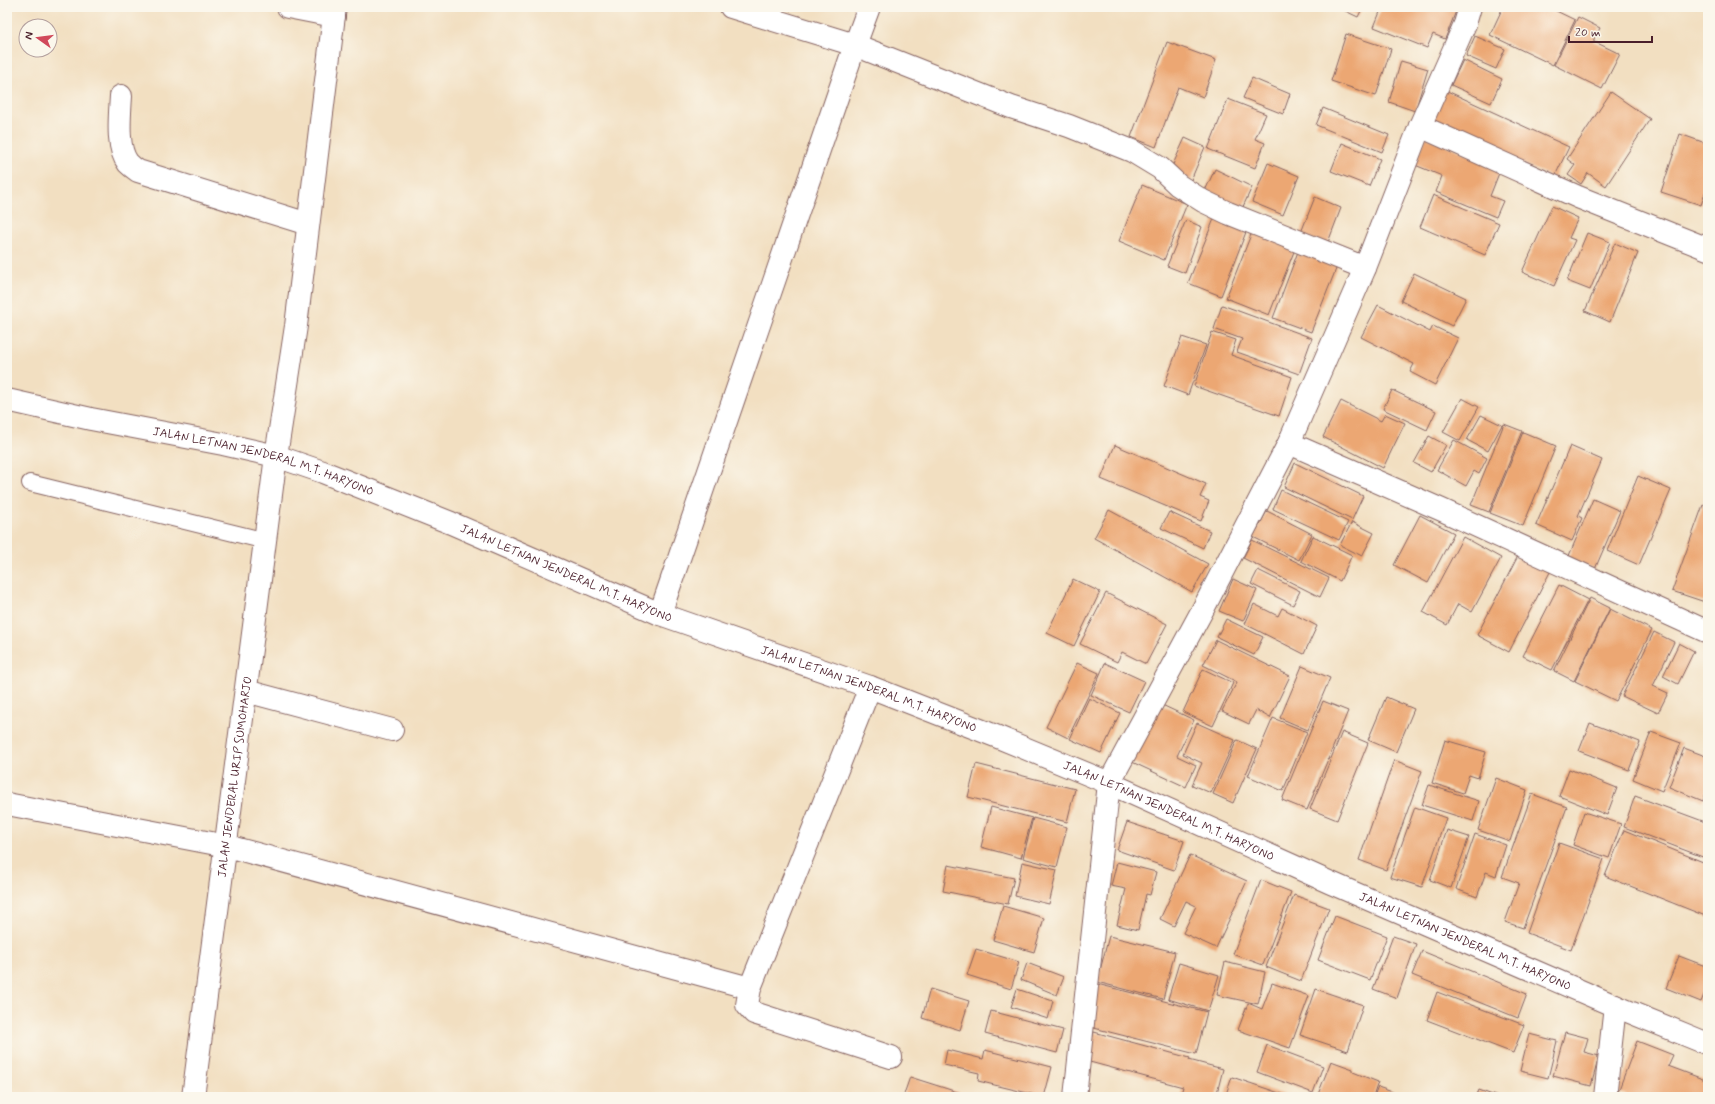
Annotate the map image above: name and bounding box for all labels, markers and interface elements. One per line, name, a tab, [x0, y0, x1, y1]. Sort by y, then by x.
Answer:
north arrow	[18, 18, 58, 58]
scale bar	[1569, 18, 1652, 44]
text: 20 m	[1575, 25, 1601, 41]
text: N	[22, 31, 37, 41]
street label: JALAN LETNAN JENDERAL M.T. HARYONO	[151, 424, 376, 500]
street label: JALAN LETNAN JENDERAL M.T. HARYONO	[458, 521, 674, 627]
street label: JALAN LETNAN JENDERAL M.T. HARYONO	[758, 643, 979, 737]
street label: JALAN JENDERAL URIP SUMOHARJO	[215, 675, 256, 878]
street label: JALAN LETNAN JENDERAL M.T. HARYONO	[1061, 758, 1276, 865]
street label: JALAN LETNAN JENDERAL M.T. HARYONO	[1357, 889, 1573, 995]

